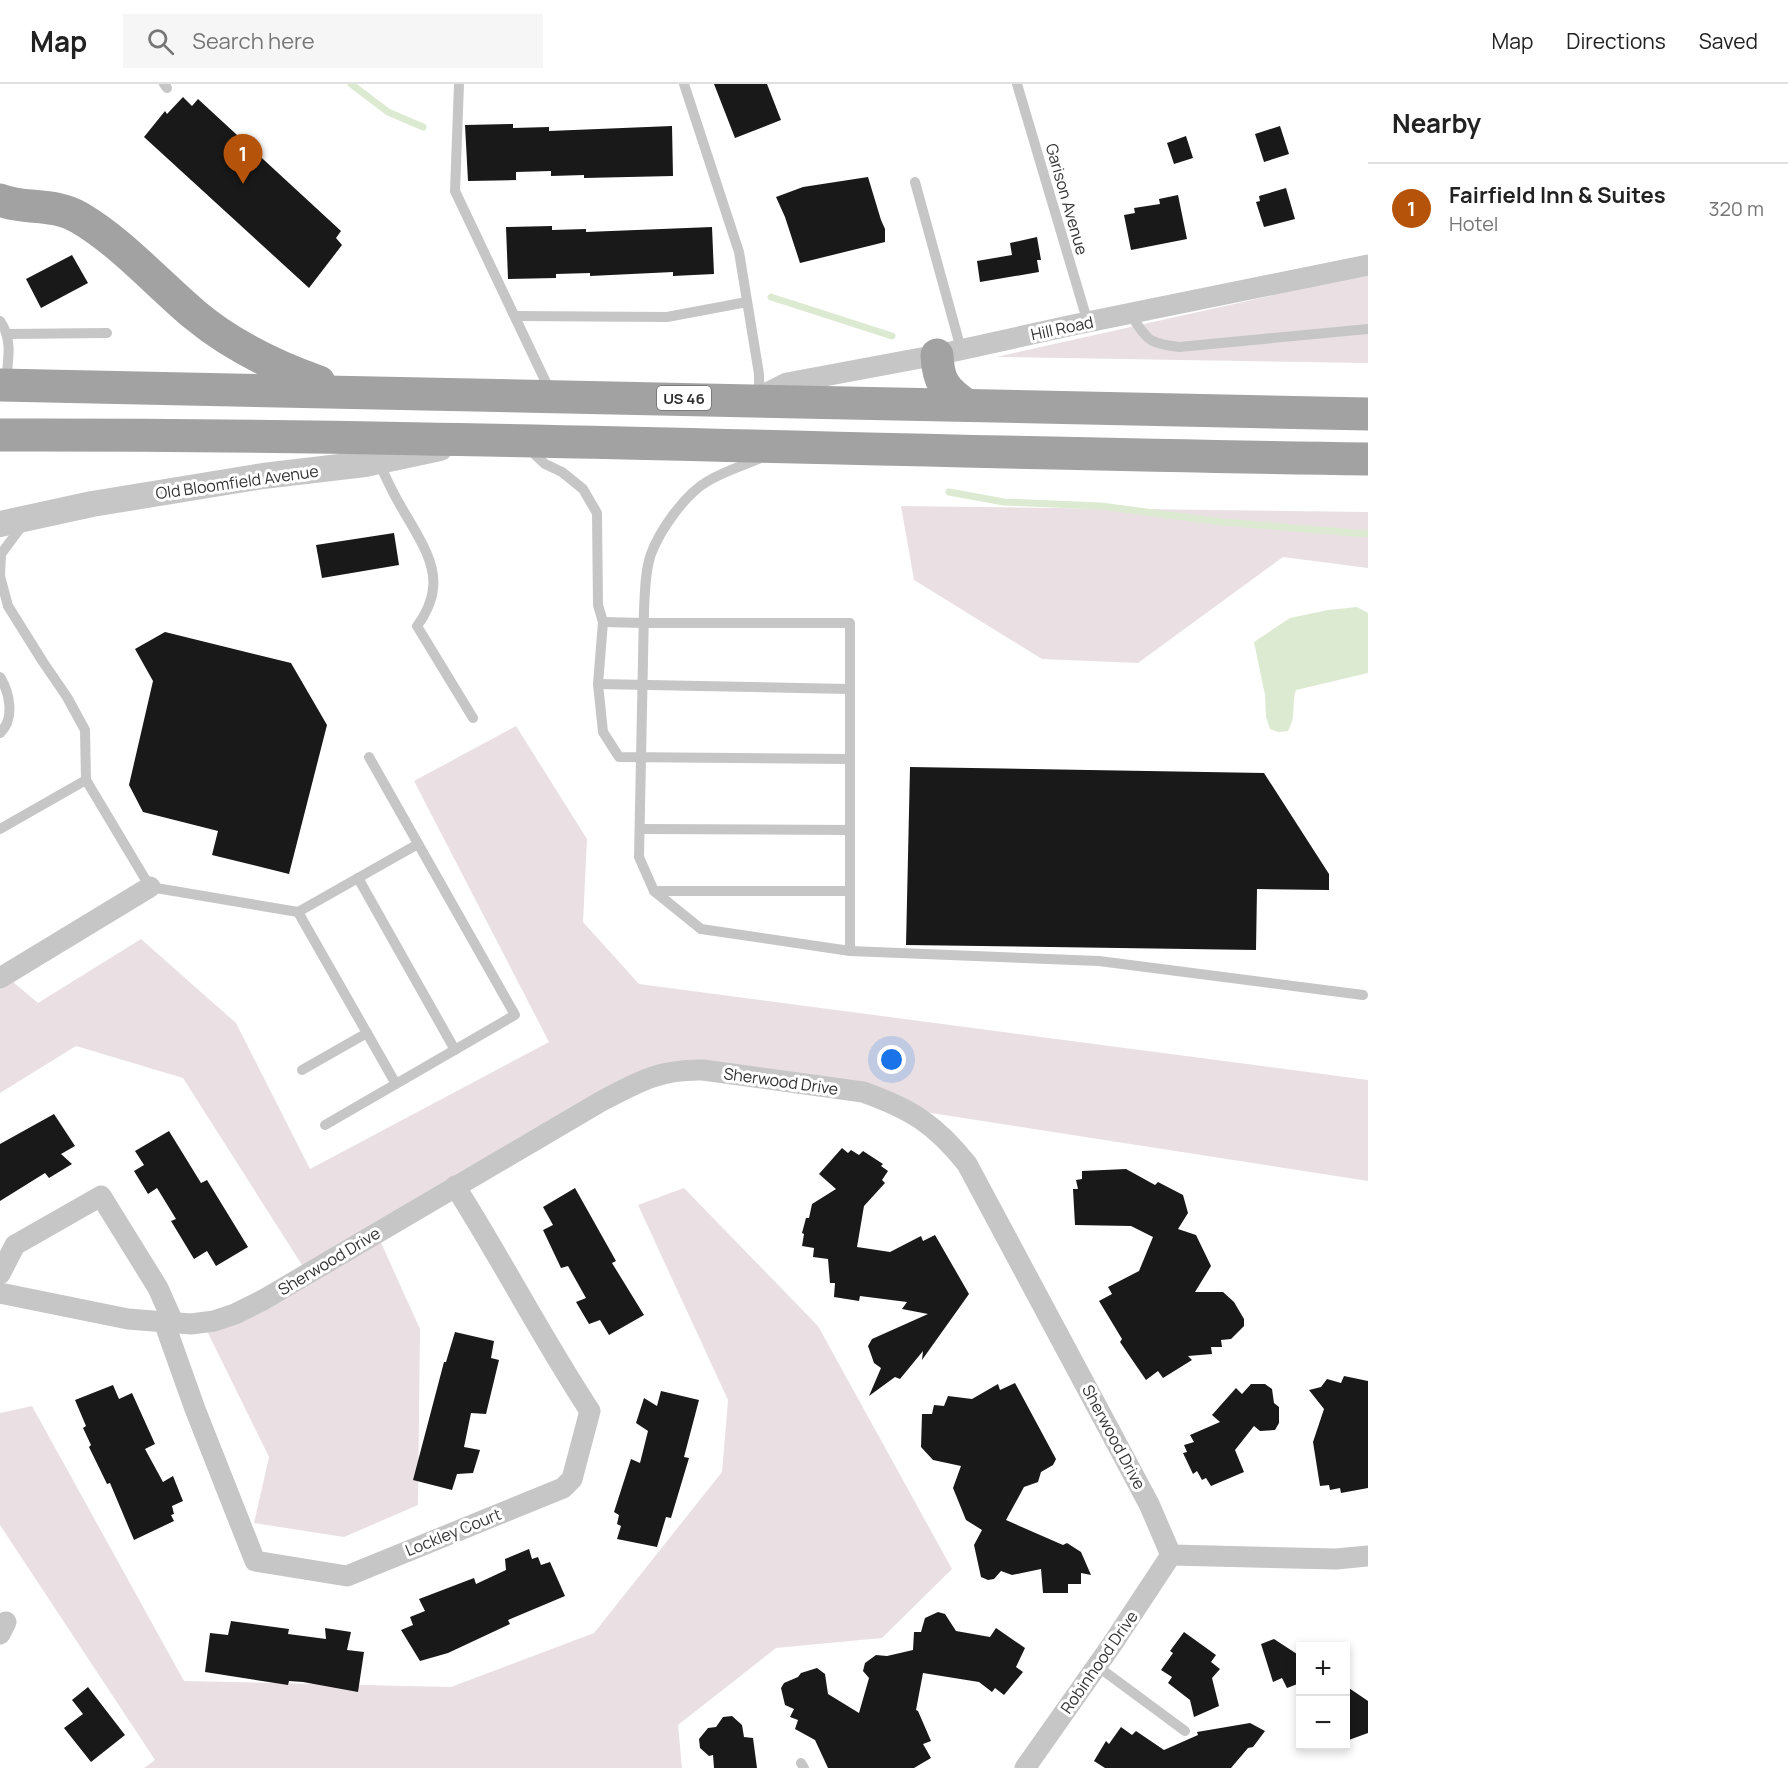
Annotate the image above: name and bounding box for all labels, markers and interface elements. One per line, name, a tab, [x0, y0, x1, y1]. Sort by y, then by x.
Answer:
search box	[123, 14, 543, 68]
text: Map	[30, 22, 87, 60]
icon: search	[144, 25, 177, 58]
text: Search here	[192, 26, 315, 56]
text: Map	[1492, 27, 1533, 55]
text: Directions	[1566, 27, 1666, 55]
text: Saved	[1699, 27, 1758, 55]
text: Nearby	[1392, 105, 1481, 141]
pin: 1	[224, 135, 262, 184]
street label: Garison Avenue	[1041, 141, 1093, 257]
text: Fairfield Inn & Suites	[1449, 180, 1666, 210]
text: 1	[1407, 195, 1416, 222]
text: 320 m	[1708, 195, 1764, 222]
text: Hotel	[1449, 210, 1499, 237]
street label: Hill Road	[1029, 311, 1095, 345]
road number: US 46	[657, 386, 711, 410]
street label: Old Bloomfield Avenue	[154, 460, 320, 504]
your location	[877, 1045, 906, 1074]
street label: Sherwood Drive	[722, 1062, 840, 1100]
street label: Sherwood Drive	[274, 1222, 384, 1300]
street label: Sherwood Drive	[1077, 1381, 1151, 1493]
street label: Lockley Court	[402, 1503, 504, 1561]
street label: Robinhood Drive	[1055, 1606, 1143, 1718]
map controls	[1296, 1642, 1350, 1750]
button: +	[1296, 1642, 1350, 1696]
button: −	[1296, 1696, 1350, 1750]

